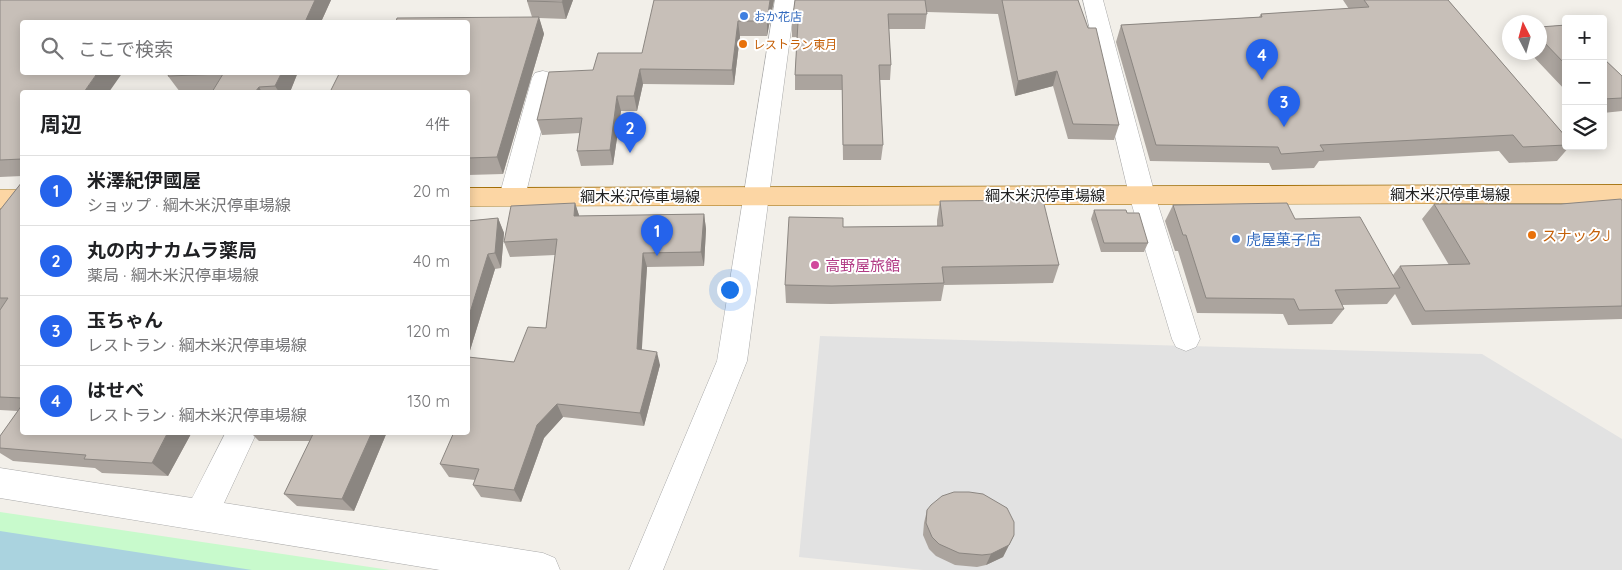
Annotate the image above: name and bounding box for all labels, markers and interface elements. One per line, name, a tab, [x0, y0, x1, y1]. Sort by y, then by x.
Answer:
place label: おか花店	[754, 9, 802, 24]
marker: おか花店	[738, 10, 750, 22]
north arrow	[1502, 15, 1547, 60]
map controls	[1562, 15, 1607, 150]
button: +	[1562, 15, 1607, 60]
search box	[20, 20, 470, 75]
icon: search	[38, 34, 66, 62]
text: ここで検索	[78, 37, 173, 61]
place label: レストラン東月	[753, 37, 837, 52]
marker: レストラン東月	[737, 38, 749, 50]
pin: 4	[1246, 39, 1278, 80]
button: −	[1562, 60, 1607, 105]
pin: 3	[1268, 86, 1300, 127]
button: layers	[1562, 105, 1607, 150]
text: 周辺	[40, 111, 82, 137]
pin: 2	[614, 112, 646, 153]
text: 4件	[426, 114, 450, 134]
text: 米澤紀伊國屋	[87, 168, 201, 192]
text: 1	[53, 181, 59, 201]
text: 20 m	[413, 181, 450, 201]
street label: 綱木米沢停車場線	[1390, 185, 1510, 204]
street label: 綱木米沢停車場線	[985, 186, 1105, 205]
street label: 綱木米沢停車場線	[580, 187, 700, 206]
text: ショップ · 綱木米沢停車場線	[87, 195, 291, 215]
pin: 1	[641, 215, 673, 256]
place label: スナックJ	[1542, 226, 1611, 245]
marker: スナックJ	[1526, 229, 1538, 241]
place label: 虎屋菓子店	[1246, 230, 1321, 249]
marker: 虎屋菓子店	[1230, 233, 1242, 245]
text: 丸の内ナカムラ薬局	[87, 238, 257, 262]
text: 2	[51, 251, 61, 271]
text: 40 m	[413, 251, 450, 271]
place label: 高野屋旅館	[825, 256, 900, 275]
marker: 高野屋旅館	[809, 259, 821, 271]
text: 薬局 · 綱木米沢停車場線	[87, 265, 259, 285]
your location	[717, 277, 743, 303]
text: 玉ちゃん	[87, 308, 163, 332]
text: 3	[52, 321, 60, 341]
text: 120 m	[407, 321, 450, 341]
text: レストラン · 綱木米沢停車場線	[87, 335, 307, 355]
text: はせべ	[87, 378, 144, 402]
text: 4	[51, 391, 61, 411]
text: 130 m	[407, 391, 450, 411]
text: レストラン · 綱木米沢停車場線	[87, 405, 307, 425]

